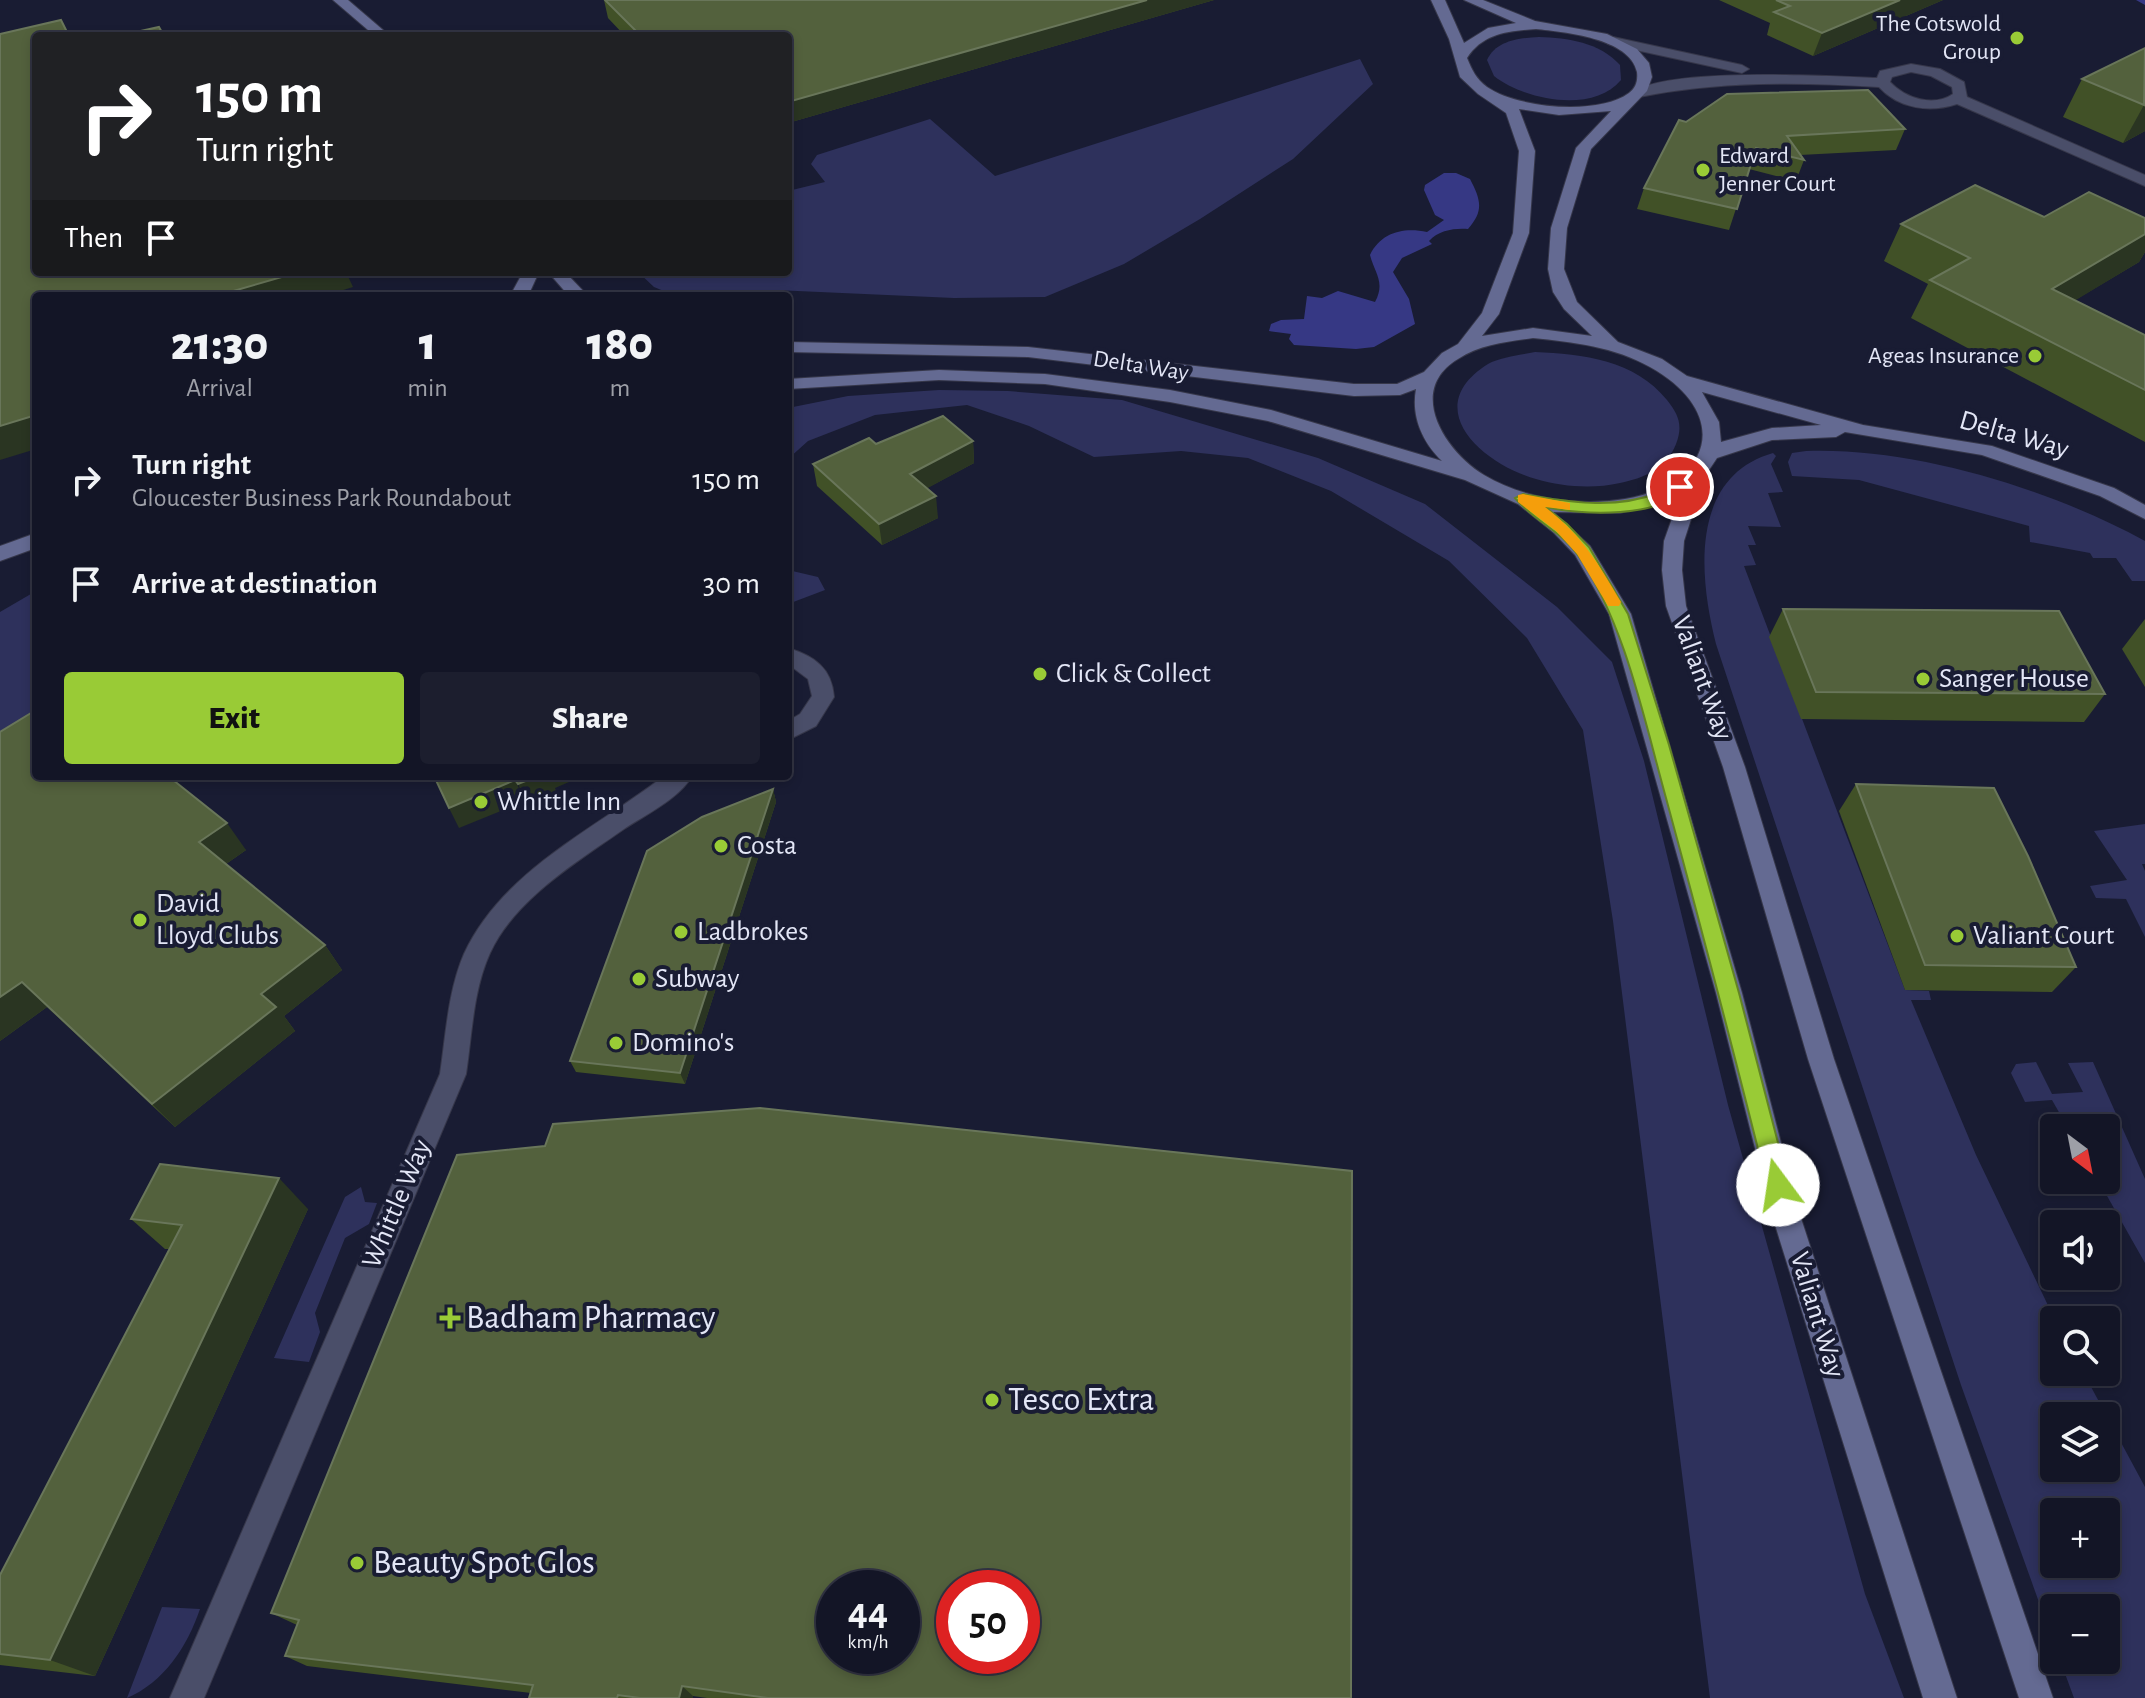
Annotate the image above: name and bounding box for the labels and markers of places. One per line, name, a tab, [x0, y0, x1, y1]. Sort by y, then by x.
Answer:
place label: The Cotswold Group	[1876, 12, 2001, 64]
marker: The Cotswold Group	[2008, 29, 2026, 47]
place label: Edward Jenner Court	[1719, 144, 1836, 196]
marker: Edward Jenner Court	[1694, 161, 1712, 179]
place label: Ageas Insurance	[1868, 344, 2019, 368]
marker: Ageas Insurance	[2026, 347, 2044, 365]
pin	[1646, 453, 1714, 521]
place label: Click & Collect	[1056, 660, 1211, 688]
marker: Click & Collect	[1031, 665, 1049, 683]
place label: Sanger House	[1939, 665, 2089, 693]
marker: Sanger House	[1914, 670, 1932, 688]
place label: Whittle Inn	[497, 788, 621, 816]
marker: Whittle Inn	[472, 793, 490, 811]
place label: Costa	[737, 832, 797, 860]
marker: Costa	[712, 837, 730, 855]
place label: David Lloyd Clubs	[156, 890, 279, 950]
marker: David Lloyd Clubs	[131, 911, 149, 929]
place label: Ladbrokes	[697, 918, 809, 946]
place label: Valiant Court	[1973, 922, 2114, 950]
marker: Ladbrokes	[672, 923, 690, 941]
marker: Valiant Court	[1948, 927, 1966, 945]
place label: Subway	[655, 965, 739, 993]
marker: Subway	[630, 970, 648, 988]
place label: Domino's	[632, 1029, 734, 1057]
marker: Domino's	[607, 1034, 625, 1052]
place label: Badham Pharmacy	[466, 1301, 716, 1335]
marker: Badham Pharmacy	[441, 1309, 459, 1327]
place label: Tesco Extra	[1008, 1383, 1154, 1417]
marker: Tesco Extra	[983, 1391, 1001, 1409]
place label: Beauty Spot Glos	[373, 1546, 595, 1580]
marker: Beauty Spot Glos	[348, 1554, 366, 1572]

